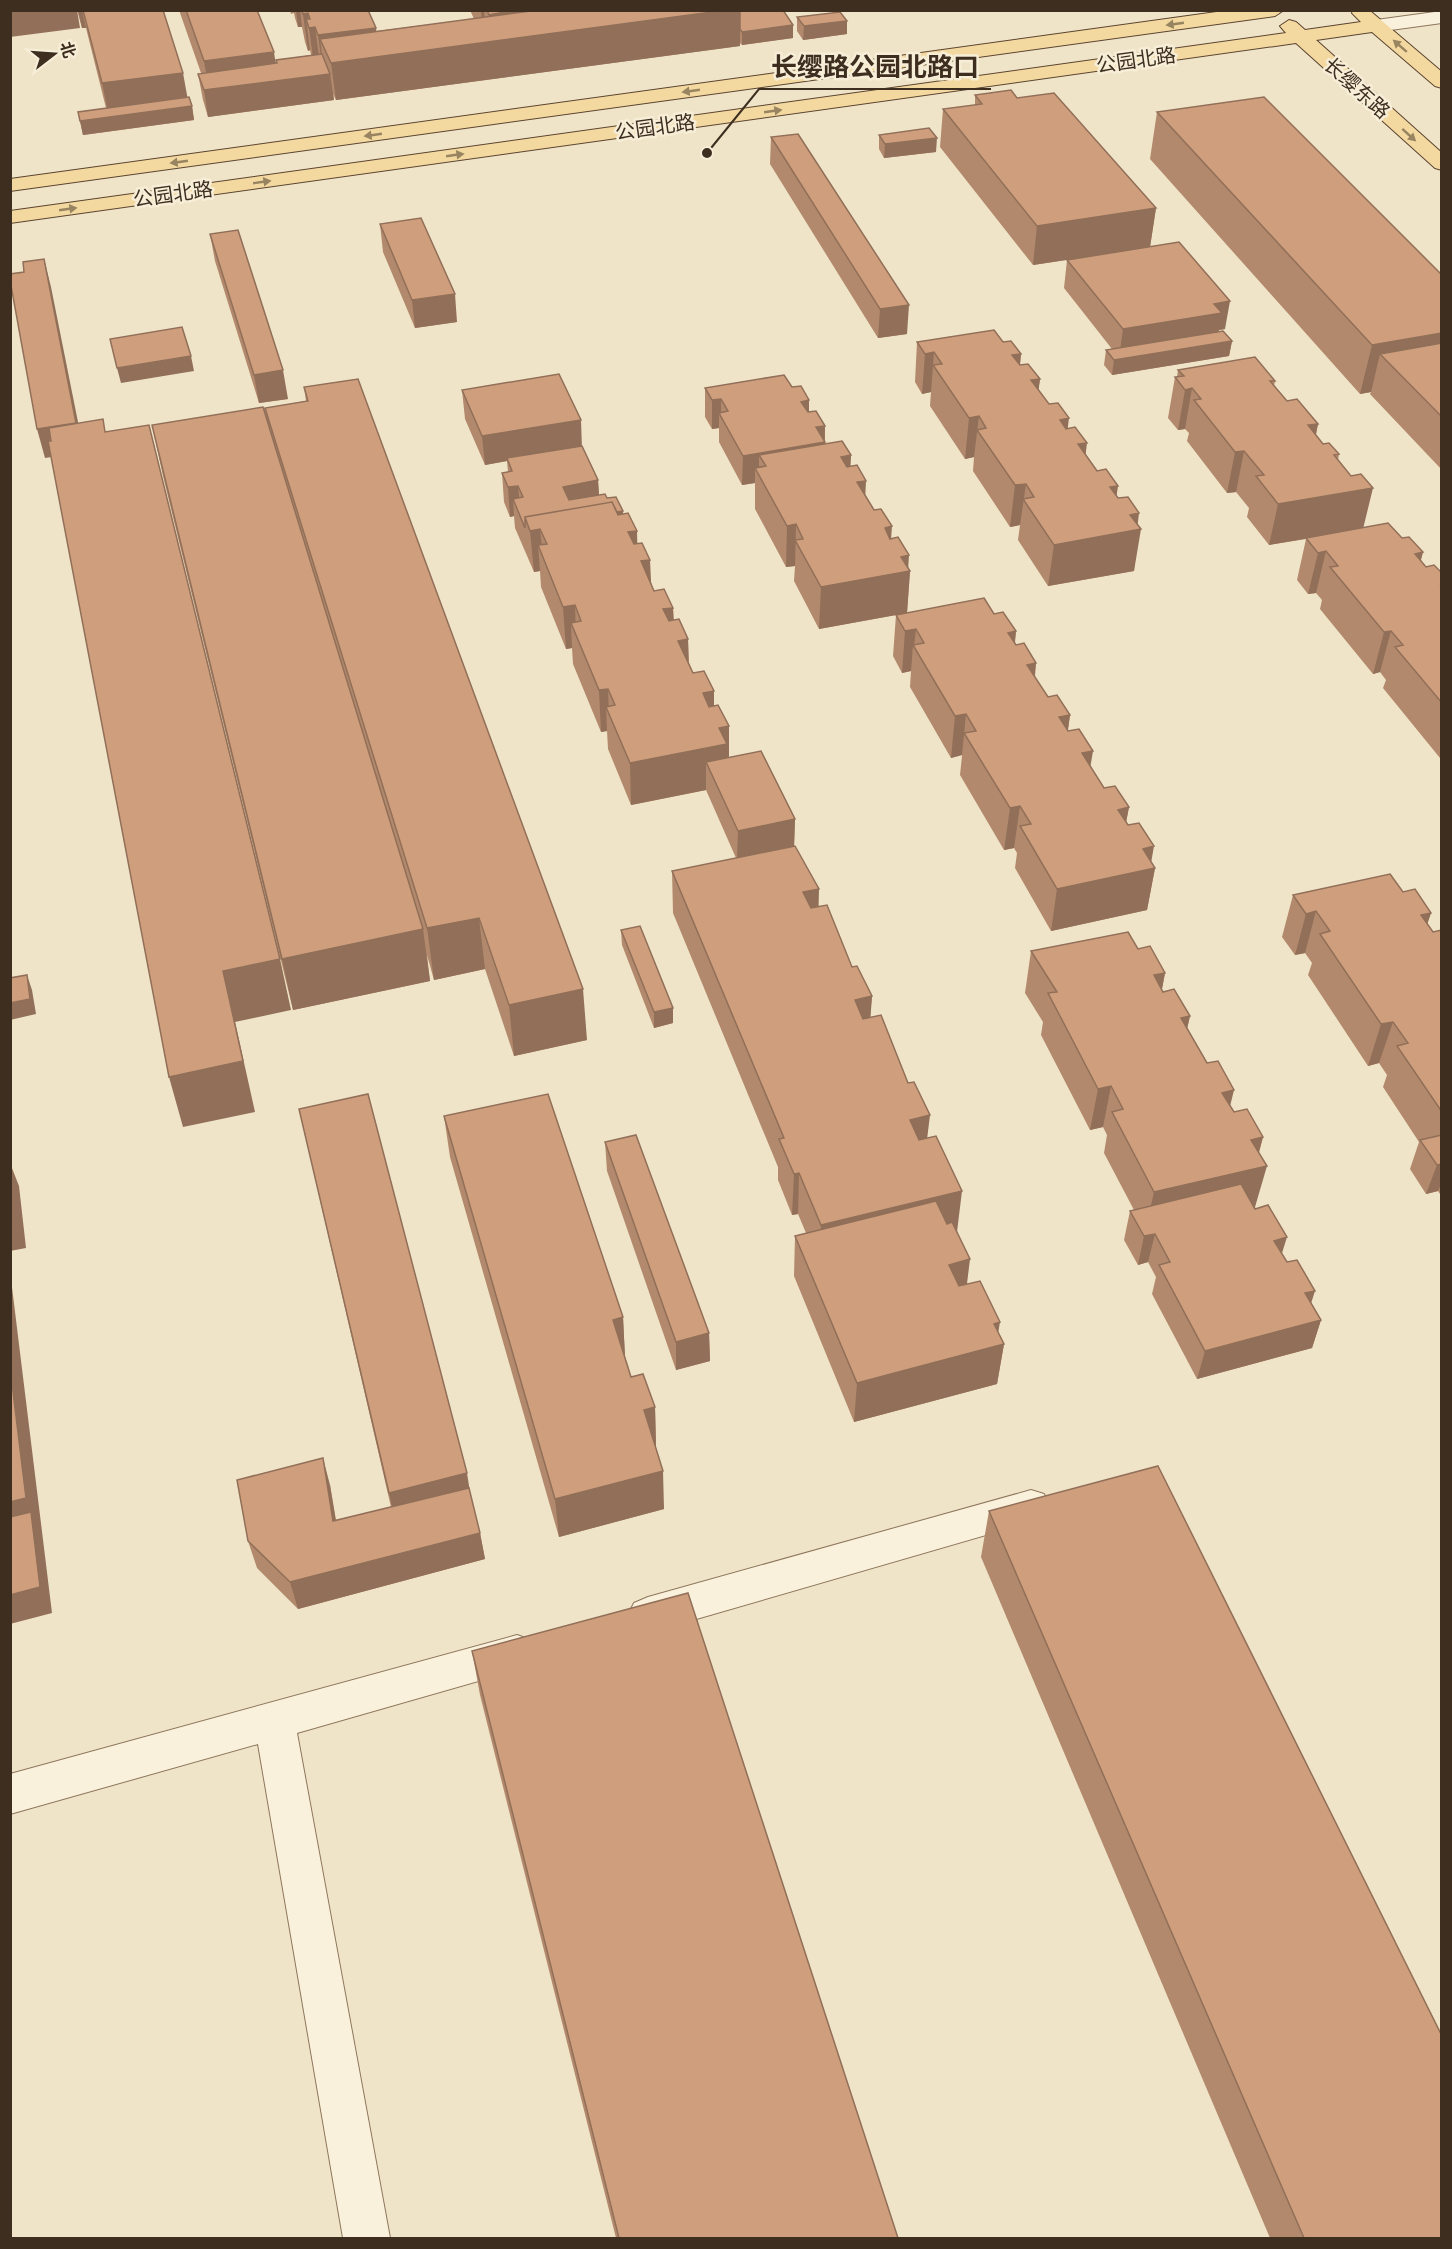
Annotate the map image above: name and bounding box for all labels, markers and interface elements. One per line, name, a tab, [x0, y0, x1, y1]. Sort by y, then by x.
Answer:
one-way arrow	[1165, 20, 1184, 29]
north arrow	[24, 24, 84, 84]
text: 北	[56, 39, 79, 60]
one-way arrow	[1393, 40, 1408, 53]
street label: 公园北路	[1095, 43, 1177, 77]
callout: 长缨路公园北路口	[759, 45, 991, 89]
text: 长缨路公园北路口	[771, 51, 979, 83]
street label: 长缨东路	[1319, 52, 1395, 124]
one-way arrow	[681, 87, 700, 96]
one-way arrow	[763, 106, 782, 115]
street label: 公园北路	[614, 110, 696, 144]
one-way arrow	[1401, 128, 1416, 141]
one-way arrow	[363, 130, 382, 140]
one-way arrow	[445, 151, 464, 160]
one-way arrow	[170, 157, 189, 166]
street label: 公园北路	[132, 177, 214, 211]
one-way arrow	[252, 177, 271, 187]
one-way arrow	[59, 204, 78, 213]

